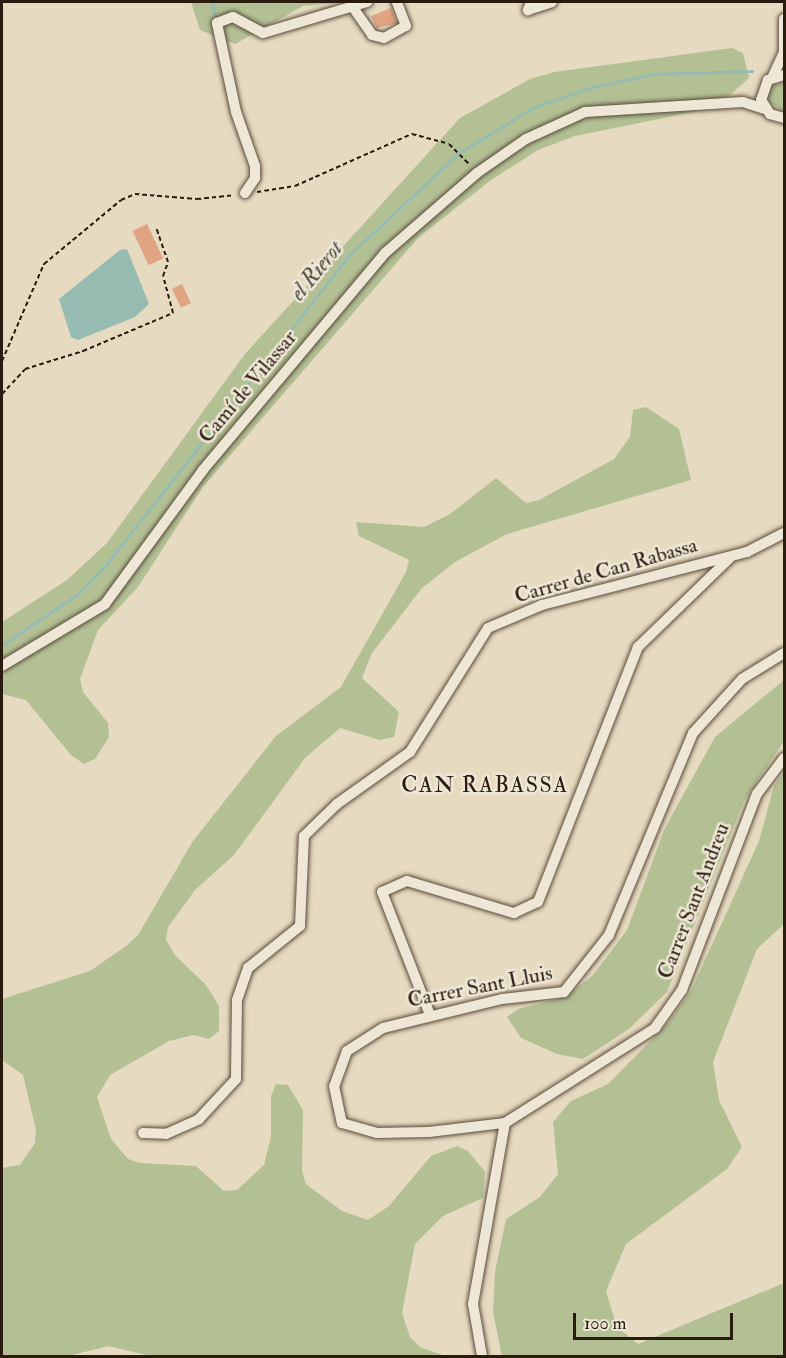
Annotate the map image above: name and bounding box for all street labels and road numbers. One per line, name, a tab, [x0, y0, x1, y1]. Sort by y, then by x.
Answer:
street label: Camí de Vilassar	[194, 326, 302, 448]
street label: Carrer de Can Rabassa	[512, 533, 700, 609]
street label: Carrer Sant Andreu	[653, 820, 735, 982]
street label: Carrer Sant Lluis	[405, 961, 555, 1013]

